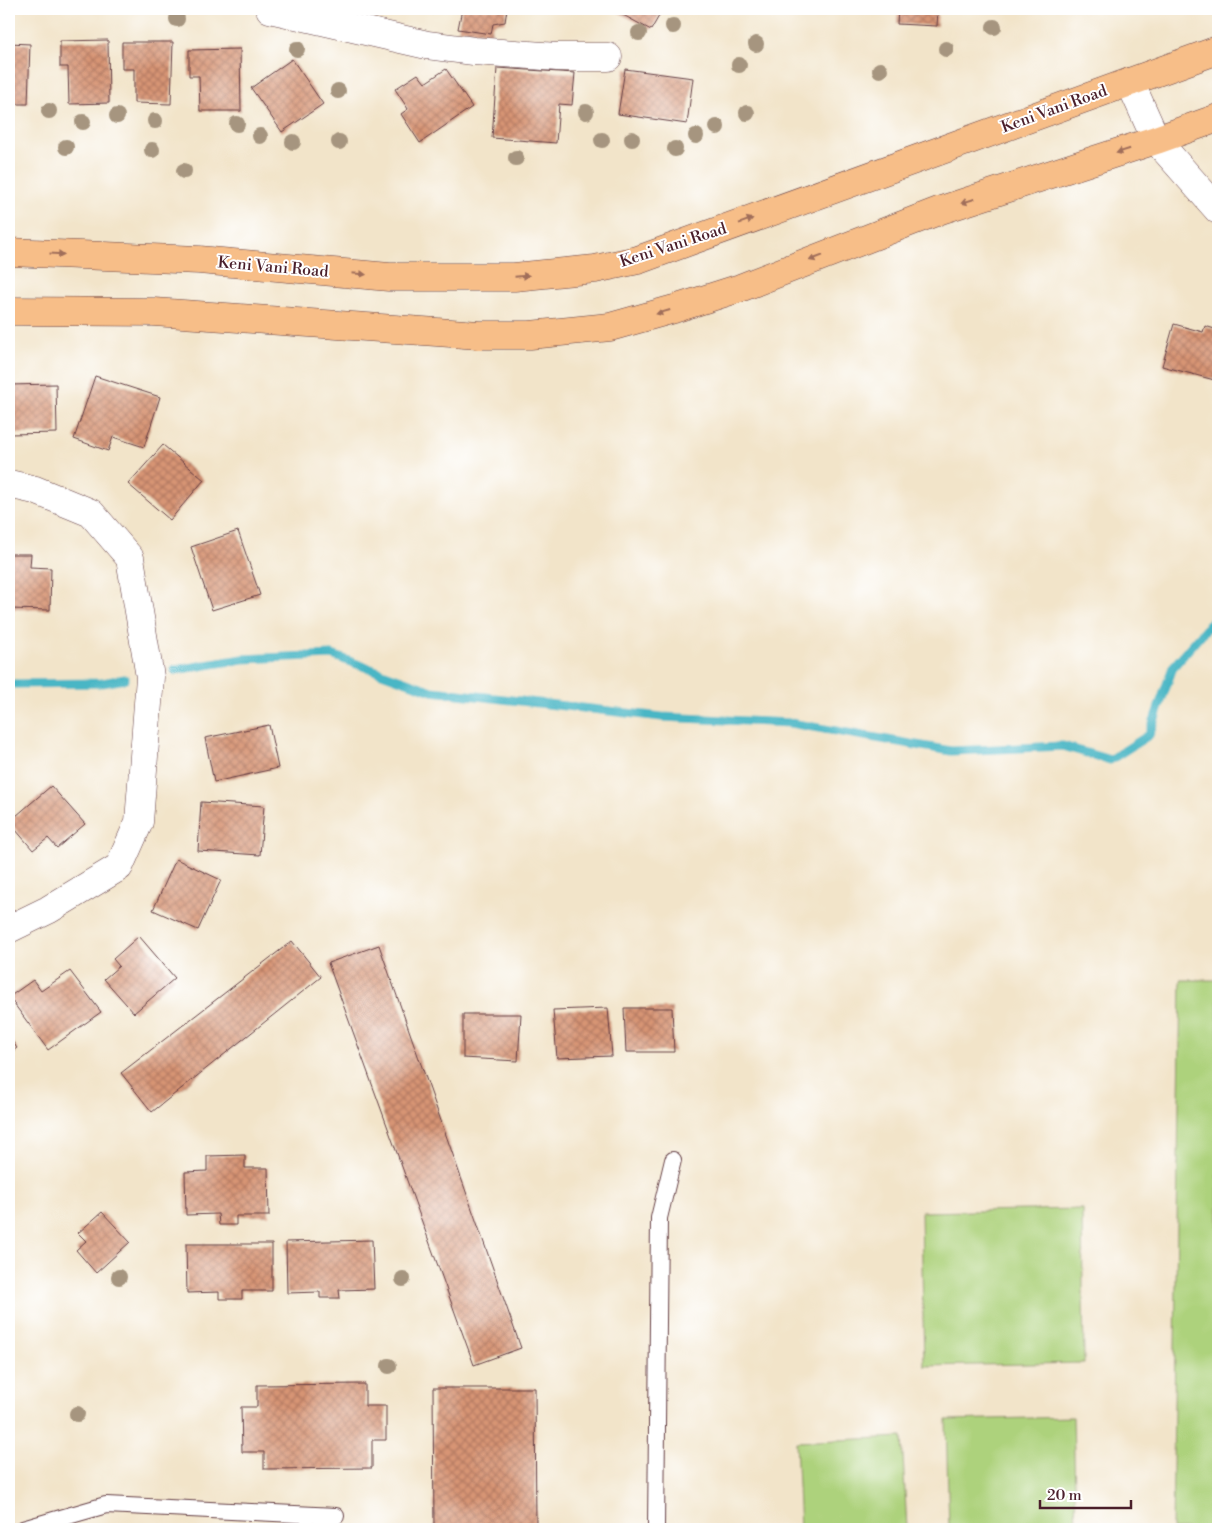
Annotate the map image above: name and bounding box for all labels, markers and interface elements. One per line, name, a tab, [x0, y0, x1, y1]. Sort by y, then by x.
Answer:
street label: Keni Vani Road	[998, 81, 1110, 137]
one-way arrow	[1115, 148, 1130, 155]
one-way arrow	[960, 197, 975, 205]
one-way arrow	[739, 217, 754, 225]
street label: Keni Vani Road	[617, 218, 729, 272]
one-way arrow	[50, 250, 66, 258]
street label: Keni Vani Road	[217, 252, 329, 282]
one-way arrow	[808, 254, 823, 262]
one-way arrow	[351, 271, 367, 279]
one-way arrow	[514, 272, 530, 280]
one-way arrow	[655, 309, 670, 317]
scale bar	[1040, 1478, 1131, 1510]
text: 20 m	[1047, 1486, 1082, 1505]

